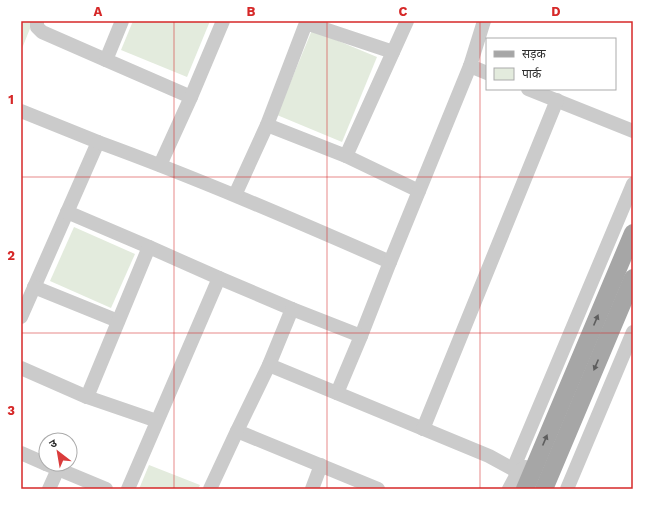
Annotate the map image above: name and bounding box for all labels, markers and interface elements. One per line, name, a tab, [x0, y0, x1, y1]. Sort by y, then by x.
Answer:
text: A	[94, 4, 103, 19]
text: B	[247, 4, 256, 19]
text: C	[399, 4, 408, 19]
text: D	[551, 4, 561, 19]
legend	[486, 38, 616, 90]
text: सड़क	[522, 47, 547, 61]
text: पार्क	[522, 67, 542, 81]
text: 1	[8, 92, 14, 107]
text: 2	[7, 248, 15, 263]
one-way arrow	[593, 315, 599, 326]
one-way arrow	[593, 360, 599, 371]
text: 3	[7, 403, 15, 418]
north arrow	[38, 432, 78, 472]
one-way arrow	[543, 434, 549, 446]
text: उ	[47, 436, 60, 451]

